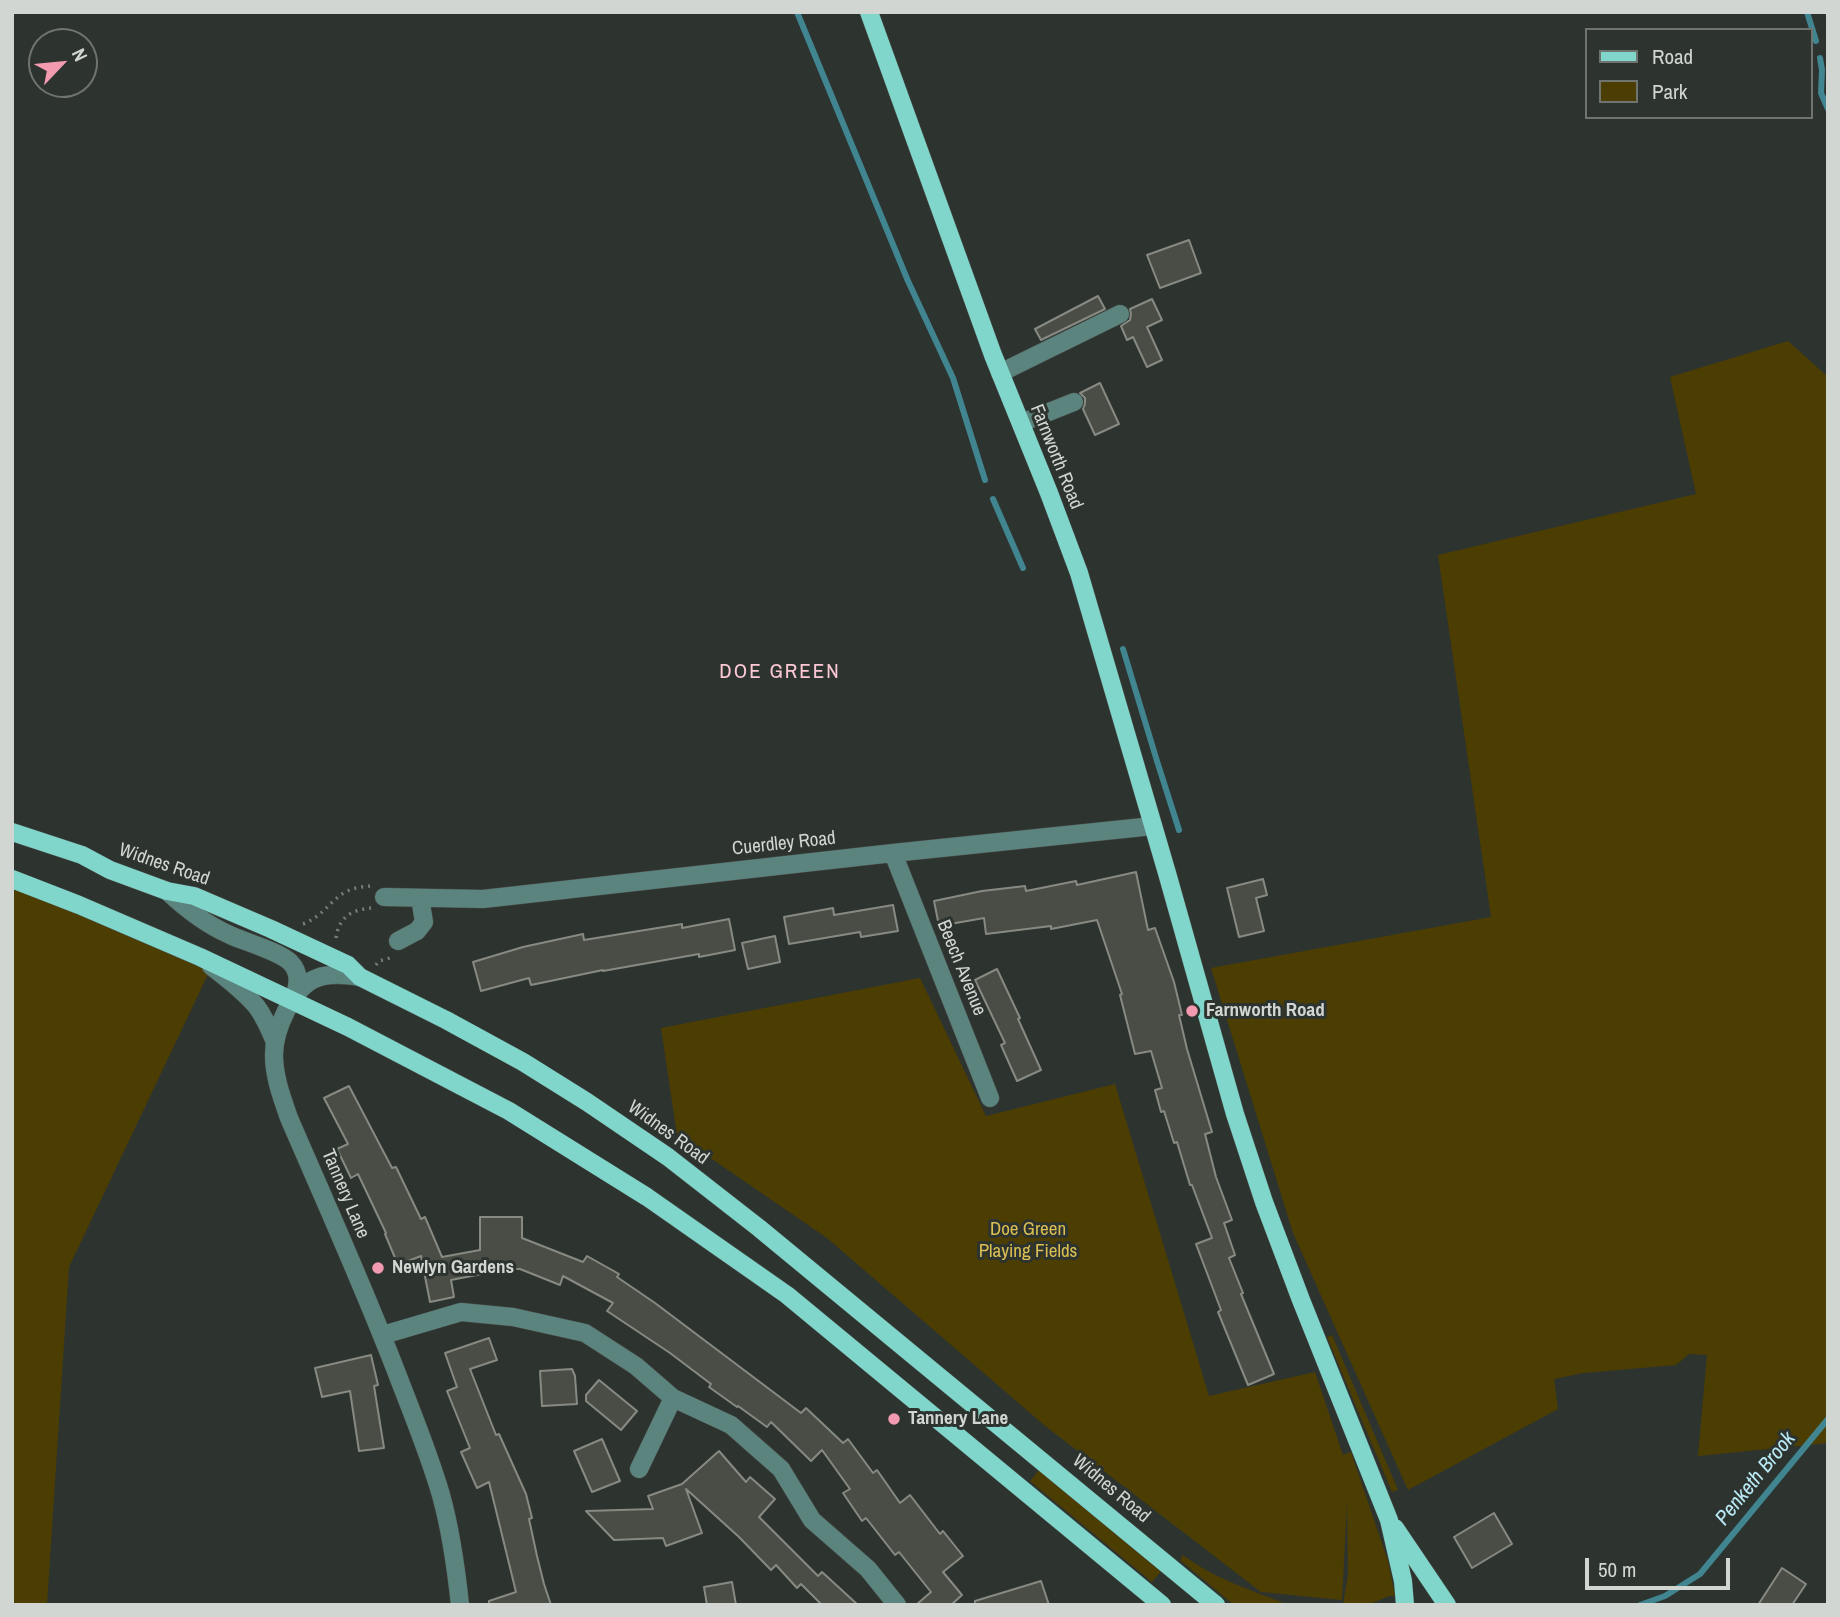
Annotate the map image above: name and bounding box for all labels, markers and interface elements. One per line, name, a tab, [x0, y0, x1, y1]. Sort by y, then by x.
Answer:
north arrow	[28, 28, 98, 98]
legend	[1584, 28, 1812, 119]
text: Road	[1652, 42, 1693, 71]
text: N	[66, 44, 94, 65]
text: Park	[1652, 77, 1687, 106]
street label: Farnworth Road	[1025, 401, 1087, 513]
district label: DOE GREEN	[720, 659, 840, 685]
street label: Cuerdley Road	[731, 827, 837, 861]
street label: Widnes Road	[116, 839, 212, 891]
street label: Beech Avenue	[931, 917, 991, 1019]
place label: Farnworth Road	[1206, 1000, 1325, 1022]
marker: Farnworth Road	[1184, 1003, 1200, 1019]
street label: Widnes Road	[623, 1096, 713, 1170]
street label: Tannery Lane	[316, 1146, 374, 1242]
park label: Doe Green Playing Fields	[979, 1219, 1077, 1263]
place label: Newlyn Gardens	[392, 1257, 514, 1279]
marker: Newlyn Gardens	[370, 1260, 386, 1276]
place label: Tannery Lane	[908, 1408, 1008, 1430]
marker: Tannery Lane	[886, 1411, 902, 1427]
water label: Penketh Brook	[1711, 1427, 1801, 1531]
street label: Widnes Road	[1068, 1450, 1154, 1528]
scale bar	[1588, 1544, 1733, 1588]
text: 50 m	[1598, 1555, 1636, 1584]

